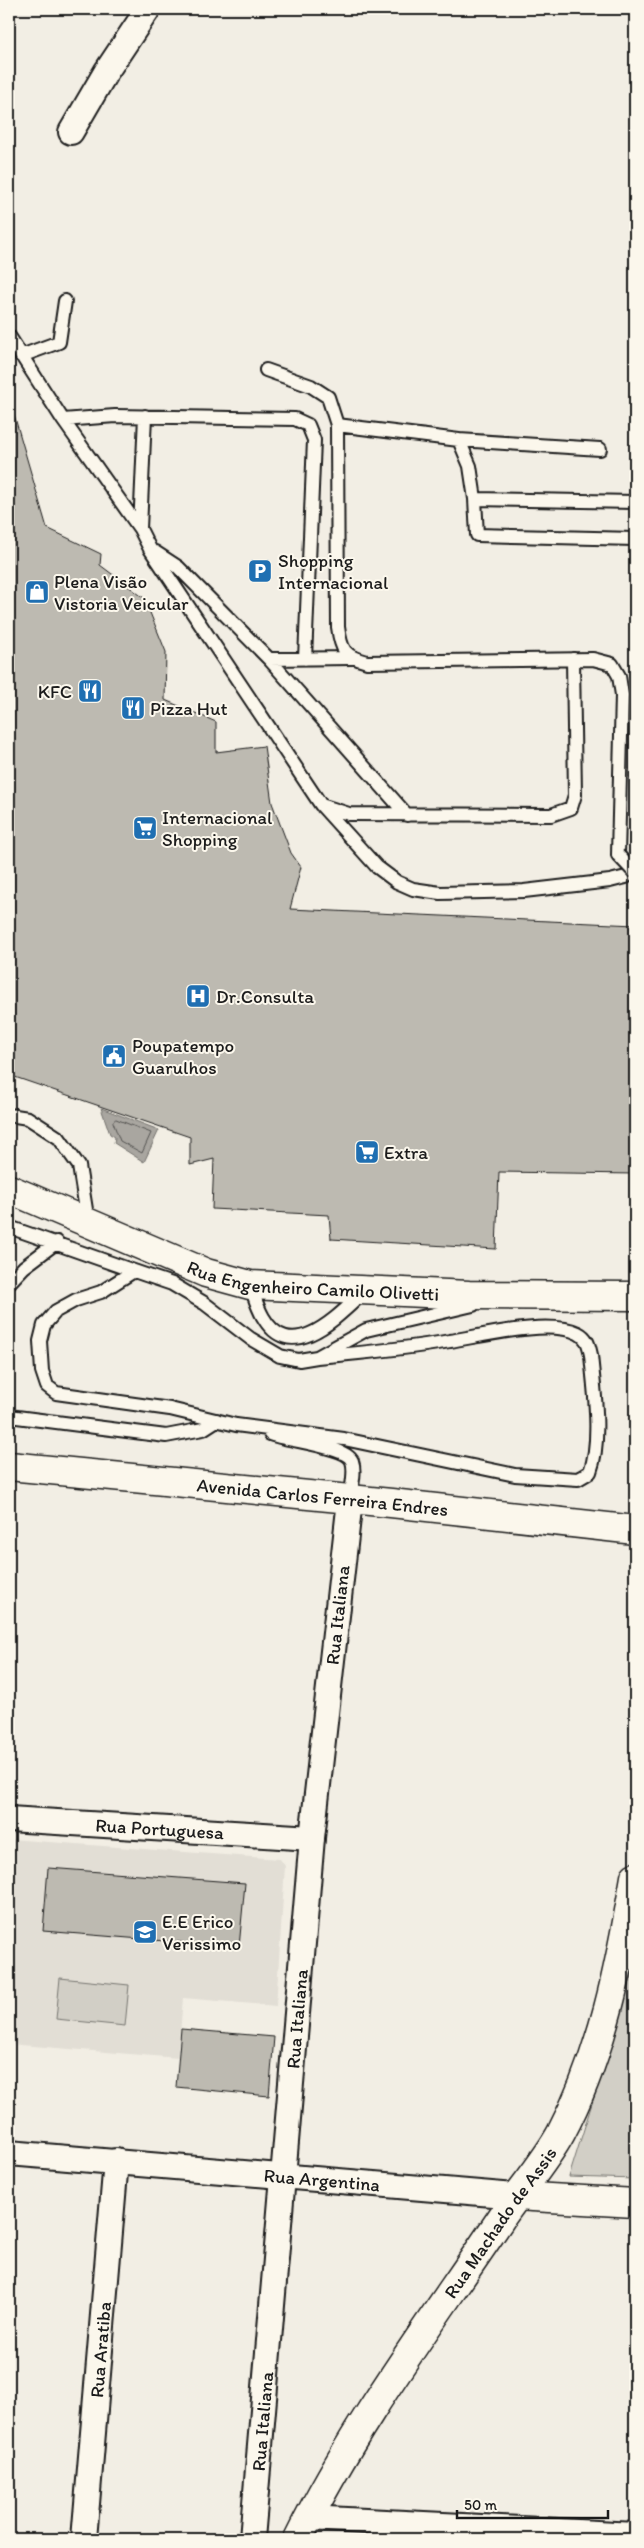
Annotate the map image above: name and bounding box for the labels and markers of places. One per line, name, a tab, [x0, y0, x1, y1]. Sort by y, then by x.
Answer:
place label: Shopping Internacional	[278, 549, 389, 594]
parking icon: Shopping Internacional	[247, 558, 273, 584]
place label: Plena Visão Vistoria Veicular	[54, 570, 189, 615]
shop icon: Plena Visão Vistoria Veicular	[24, 579, 50, 605]
restaurant icon: KFC	[77, 678, 103, 704]
place label: KFC	[38, 680, 72, 703]
restaurant icon: Pizza Hut	[120, 695, 146, 721]
place label: Pizza Hut	[150, 697, 228, 720]
place label: Internacional Shopping	[162, 806, 273, 851]
supermarket icon: Internacional Shopping	[132, 815, 158, 841]
hospital icon: Dr.Consulta	[185, 983, 211, 1009]
place label: Dr.Consulta	[216, 985, 314, 1008]
place label: Poupatempo Guarulhos	[132, 1034, 234, 1079]
public building icon: Poupatempo Guarulhos	[101, 1043, 127, 1069]
supermarket icon: Extra	[354, 1139, 380, 1165]
place label: Extra	[384, 1141, 428, 1164]
place label: E.E Erico Verissimo	[162, 1910, 241, 1955]
school or university icon: E.E Erico Verissimo	[132, 1919, 158, 1945]

